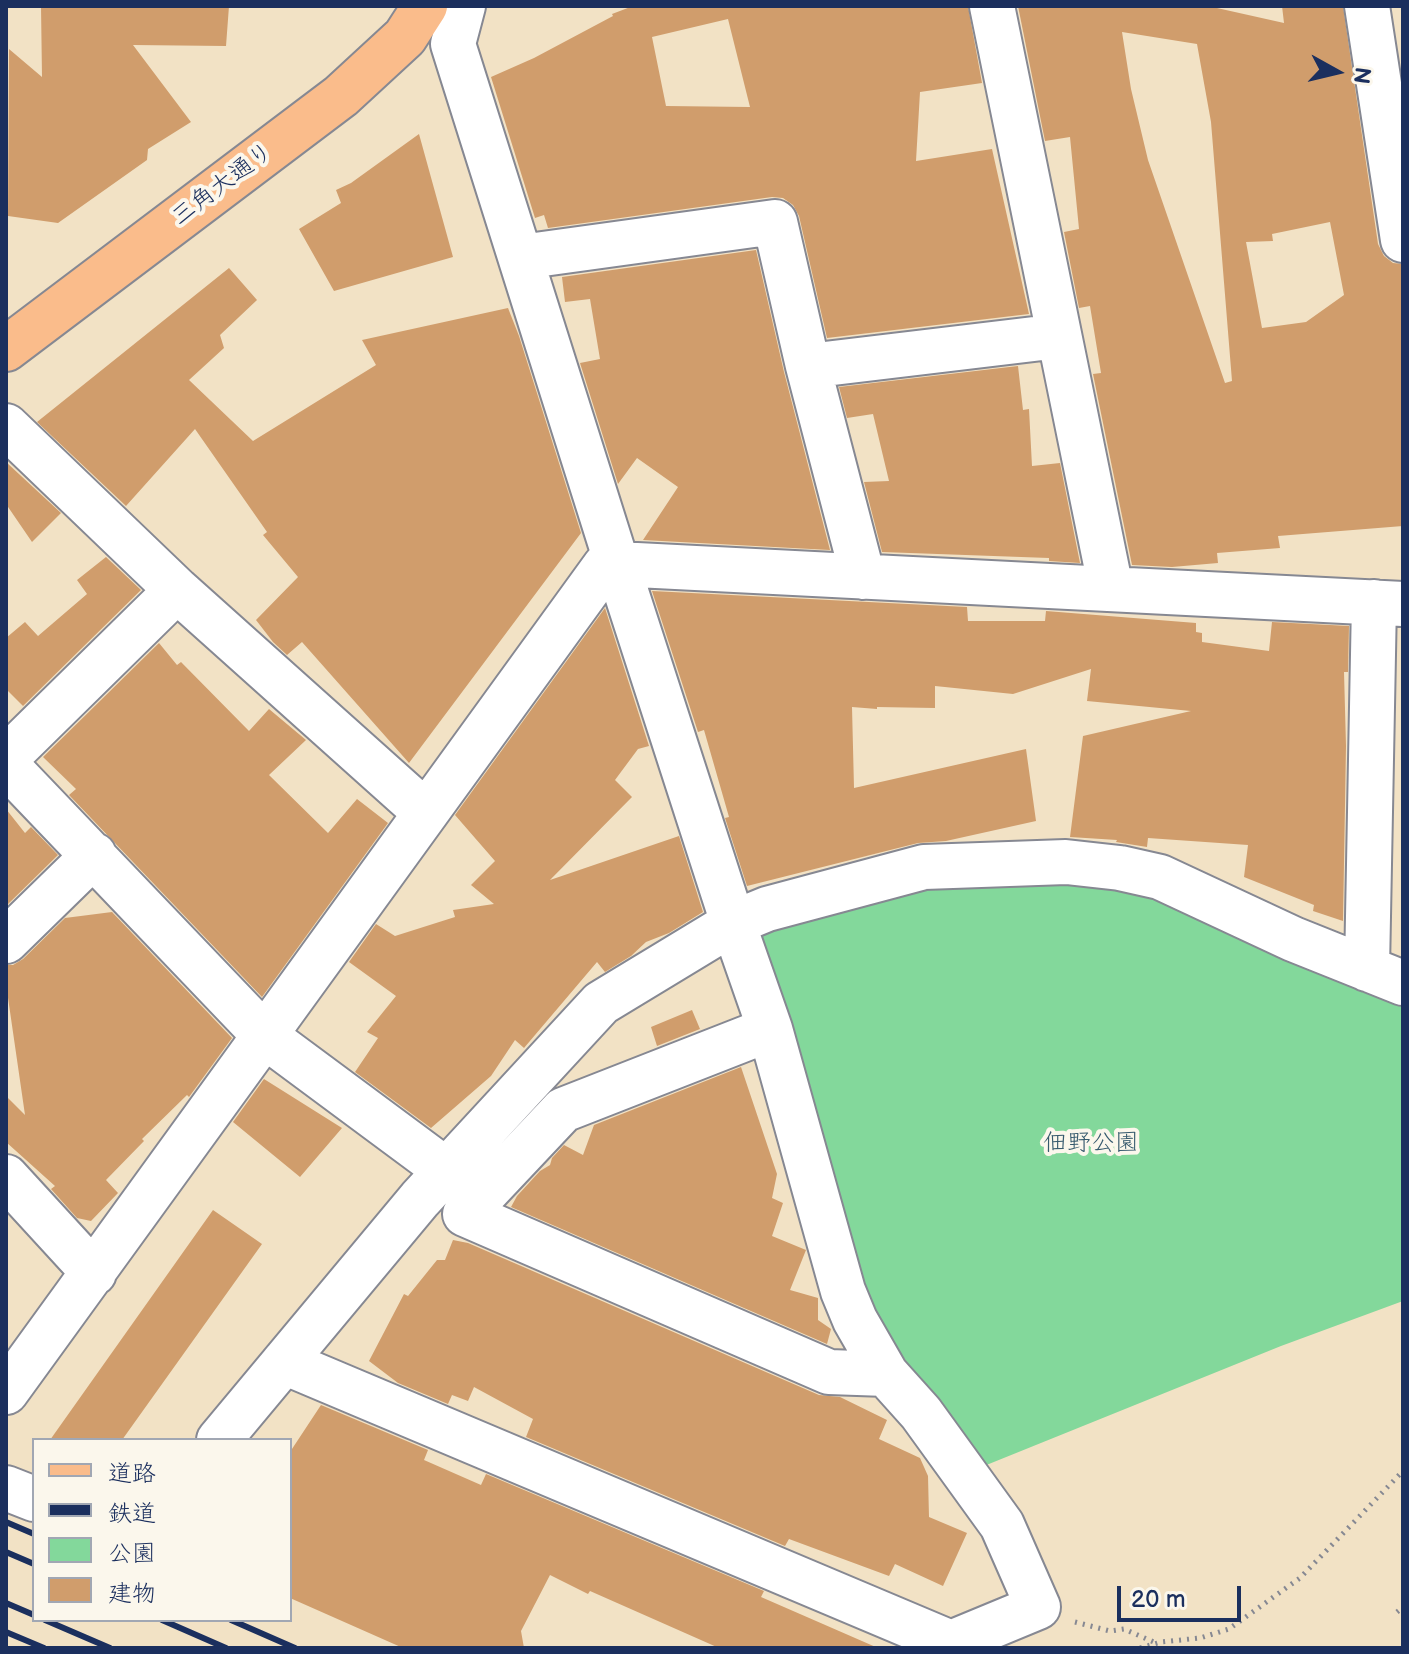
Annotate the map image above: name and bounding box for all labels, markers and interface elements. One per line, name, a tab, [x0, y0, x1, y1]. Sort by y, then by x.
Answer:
north arrow	[1297, 32, 1377, 112]
text: N	[1347, 65, 1376, 85]
street label: 三角大通り	[166, 137, 280, 233]
park label: 佃野公園	[1043, 1130, 1139, 1158]
legend	[32, 1438, 292, 1622]
text: 道路	[108, 1459, 156, 1488]
text: 鉄道	[108, 1499, 156, 1528]
text: 公園	[108, 1539, 156, 1568]
scale bar	[1121, 1570, 1245, 1620]
text: 建物	[108, 1579, 156, 1608]
text: 20 m	[1131, 1585, 1186, 1614]

